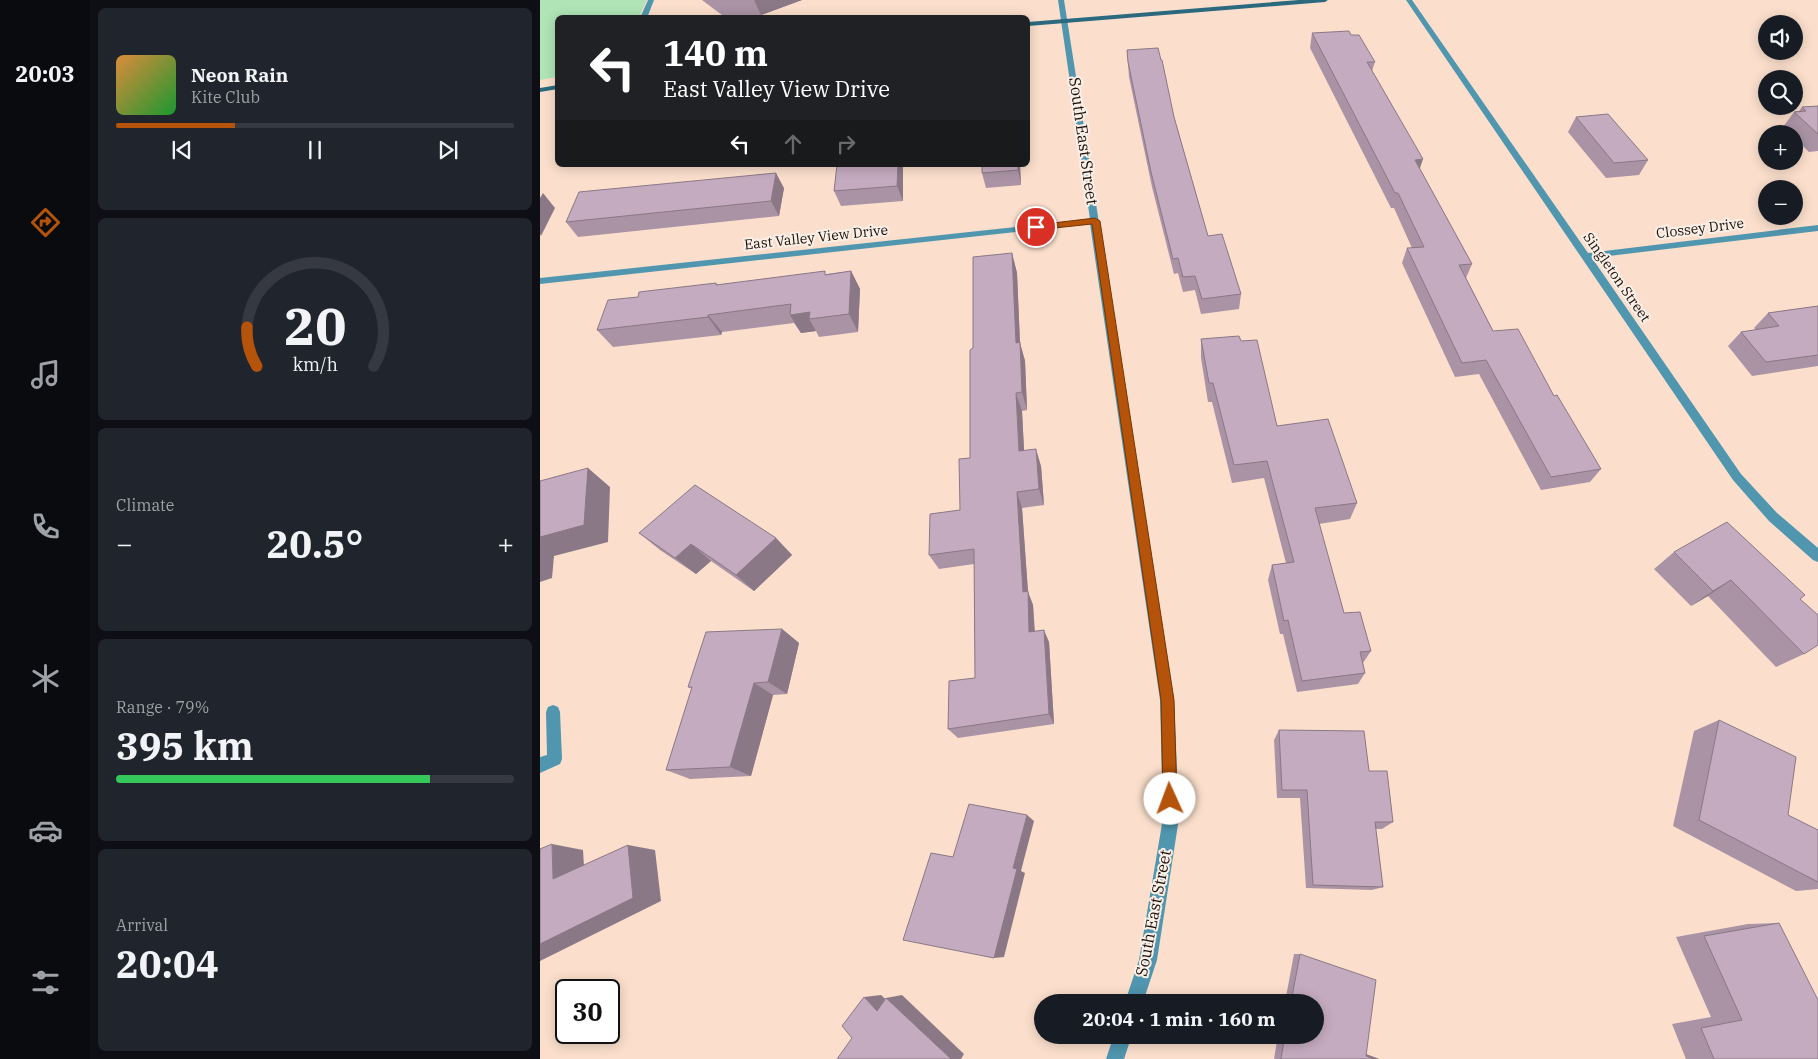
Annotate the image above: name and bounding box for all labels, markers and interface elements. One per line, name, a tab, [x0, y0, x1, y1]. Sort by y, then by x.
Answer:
map controls	[1758, 15, 1803, 225]
button: sound	[1758, 15, 1803, 60]
text: 140 m	[663, 30, 768, 76]
icon: left	[580, 35, 645, 100]
text: 20:03	[15, 59, 75, 88]
text: Neon Rain	[191, 63, 288, 87]
button: search	[1758, 70, 1803, 115]
text: East Valley View Drive	[663, 74, 890, 103]
street label: South East Street	[1065, 76, 1103, 206]
text: Kite Club	[191, 87, 260, 107]
button: +	[1758, 125, 1803, 170]
icon: left	[726, 130, 754, 158]
icon: ahead	[779, 130, 807, 158]
icon: right	[832, 130, 860, 158]
icon: previous	[168, 136, 196, 164]
icon: pause	[301, 136, 329, 164]
icon: next	[434, 136, 462, 164]
button: −	[1758, 180, 1803, 225]
icon: directions	[28, 205, 63, 240]
pin	[1015, 206, 1057, 248]
icon: arrive	[1022, 213, 1050, 241]
street label: Clossey Drive	[1655, 214, 1745, 242]
street label: East Valley View Drive	[743, 220, 889, 254]
street label: Singleton Street	[1579, 229, 1655, 325]
text: 20	[284, 292, 346, 359]
text: km/h	[292, 353, 338, 376]
icon: music	[28, 357, 63, 392]
text: Climate	[116, 495, 174, 515]
icon: phone	[28, 509, 63, 544]
text: 20.5°	[267, 519, 363, 568]
text: −	[116, 525, 133, 562]
text: +	[497, 525, 514, 562]
icon: climate	[28, 661, 63, 696]
text: Range · 79%	[116, 697, 209, 717]
text: 395 km	[116, 721, 254, 770]
position arrow	[1143, 772, 1195, 824]
icon: car	[28, 813, 63, 848]
street label: South East Street	[1131, 848, 1175, 978]
text: Arrival	[116, 915, 168, 935]
text: 20:04	[116, 939, 219, 988]
icon: filters	[28, 965, 63, 1000]
speed limit sign: 30	[555, 979, 620, 1044]
text: 20:04 · 1 min · 160 m	[1083, 1007, 1275, 1031]

